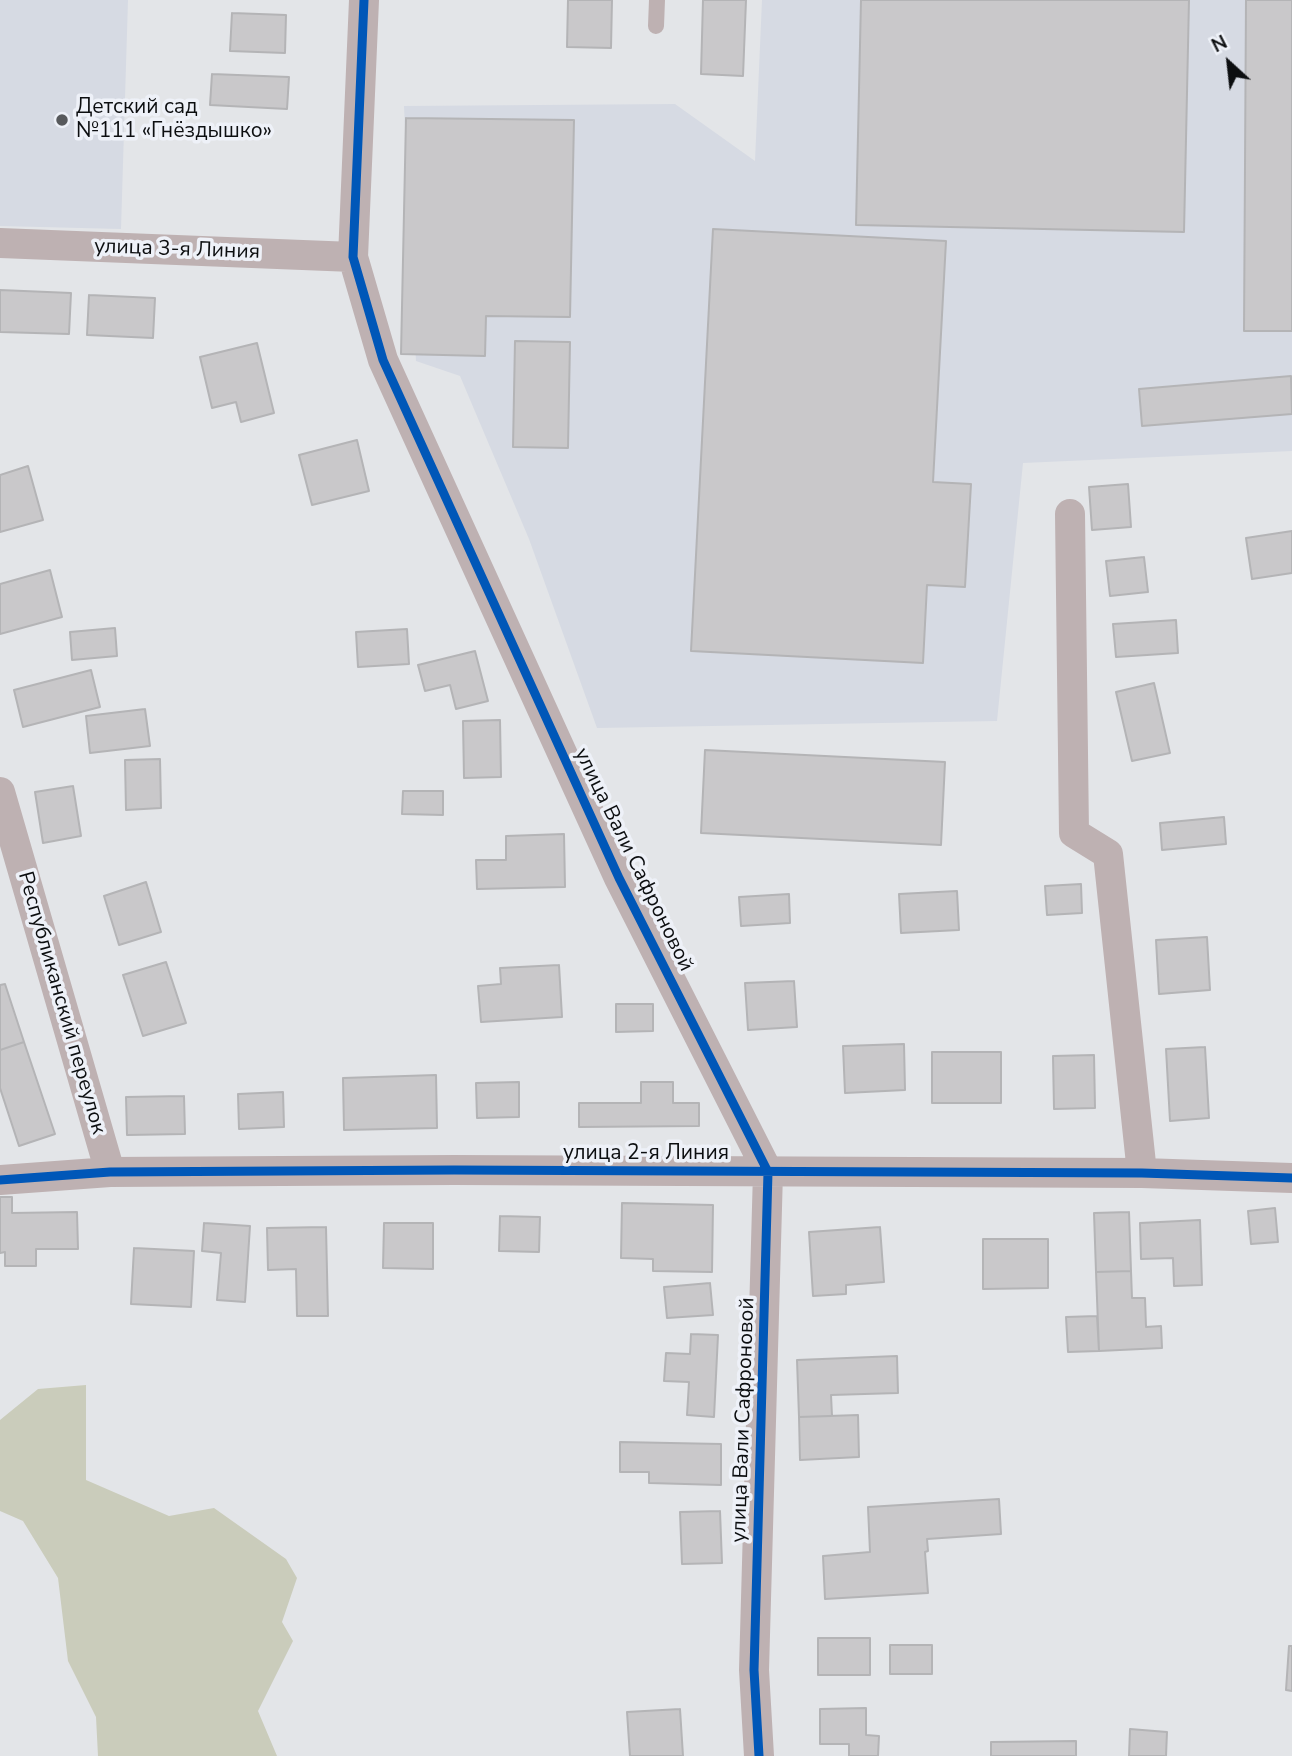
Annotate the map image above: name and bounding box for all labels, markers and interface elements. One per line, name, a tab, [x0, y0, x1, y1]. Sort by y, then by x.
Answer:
north arrow	[1194, 28, 1264, 98]
text: N	[1207, 29, 1232, 59]
place label: Детский сад №111 «Гнёздышко»	[76, 95, 272, 145]
marker: Детский сад №111 «Гнёздышко»	[54, 112, 70, 128]
street label: улица 3-я Линия	[94, 235, 260, 265]
street label: улица Вали Сафроновой	[568, 744, 698, 976]
street label: Республиканский переулок	[11, 869, 111, 1137]
street label: улица 2-я Линия	[563, 1141, 729, 1167]
street label: улица Вали Сафроновой	[727, 1297, 761, 1543]

